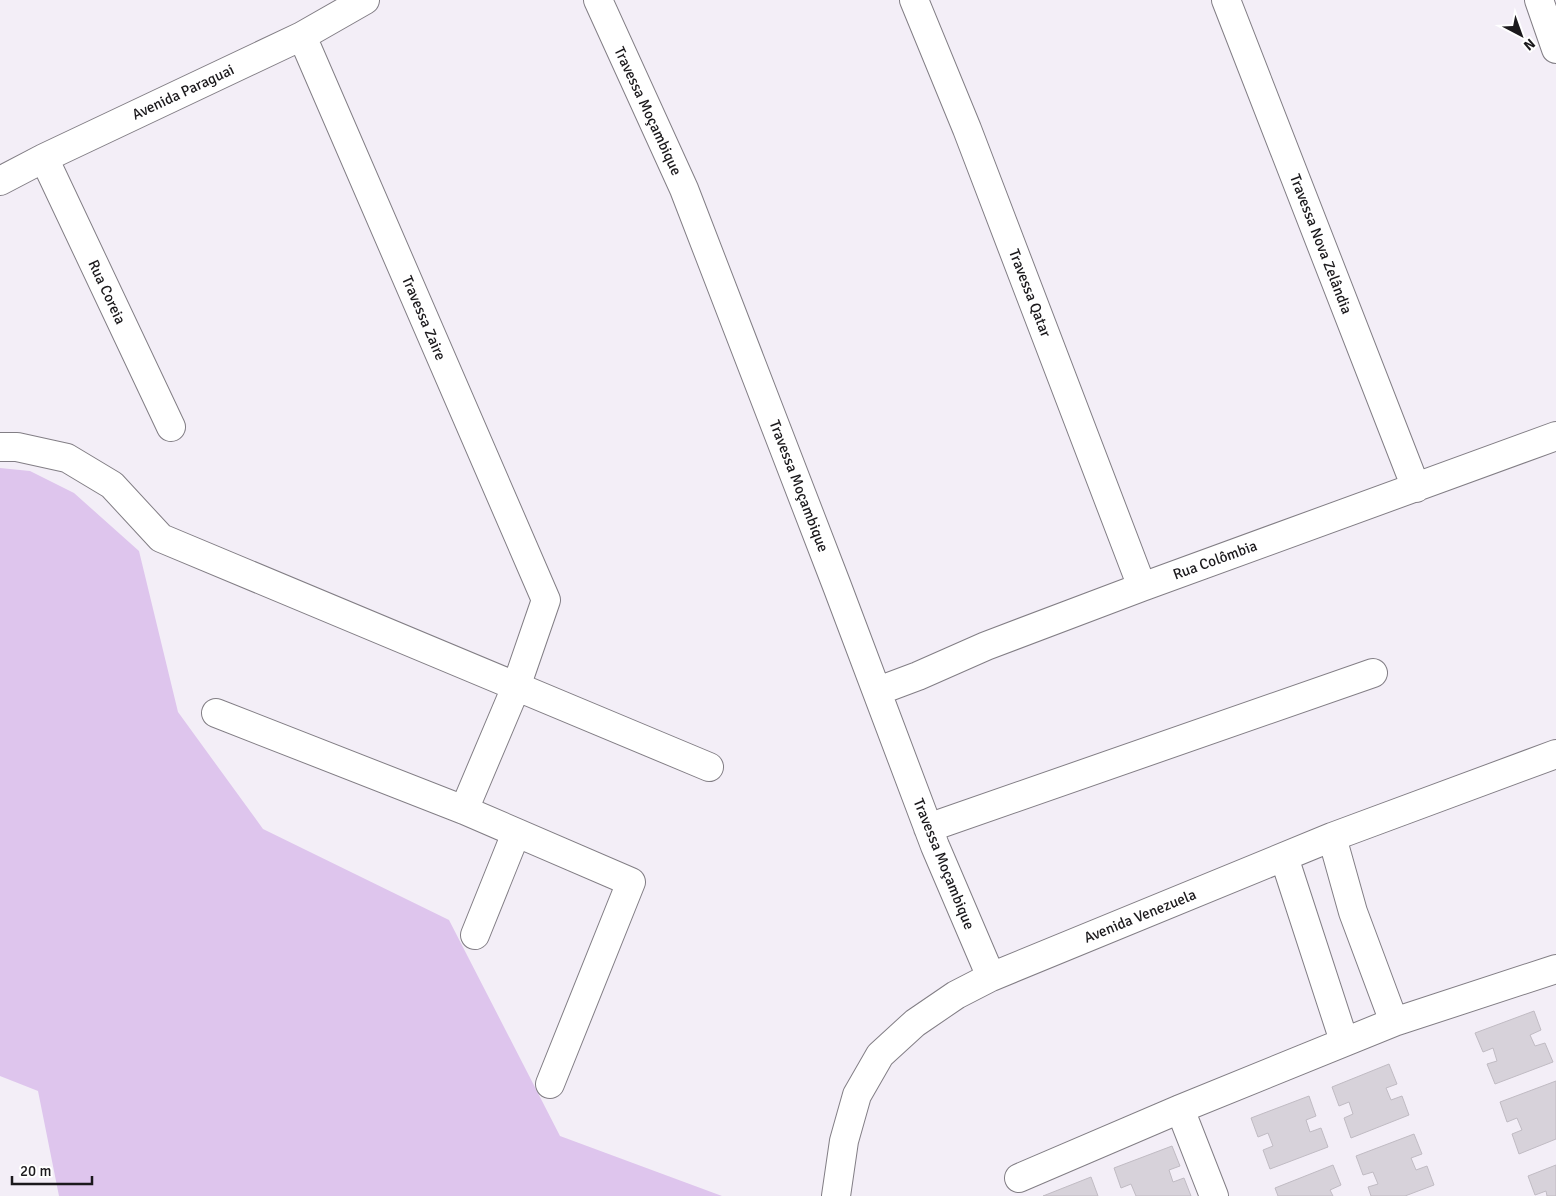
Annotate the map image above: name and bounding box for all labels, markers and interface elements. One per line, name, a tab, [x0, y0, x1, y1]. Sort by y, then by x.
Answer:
north arrow	[1496, 10, 1546, 60]
text: N	[1520, 35, 1538, 54]
street label: Travessa Moçambique	[610, 44, 686, 178]
street label: Avenida Paraguai	[129, 60, 237, 124]
street label: Travessa Nova Zelândia	[1286, 171, 1356, 317]
street label: Travessa Qatar	[1005, 246, 1055, 340]
street label: Rua Coreia	[84, 257, 130, 327]
street label: Travessa Zaire	[398, 273, 450, 363]
street label: Travessa Moçambique	[766, 418, 832, 554]
street label: Rua Colômbia	[1171, 536, 1259, 584]
street label: Travessa Moçambique	[909, 796, 979, 932]
street label: Avenida Venezuela	[1081, 885, 1199, 947]
scale bar	[12, 1154, 92, 1186]
text: 20 m	[20, 1162, 51, 1180]

